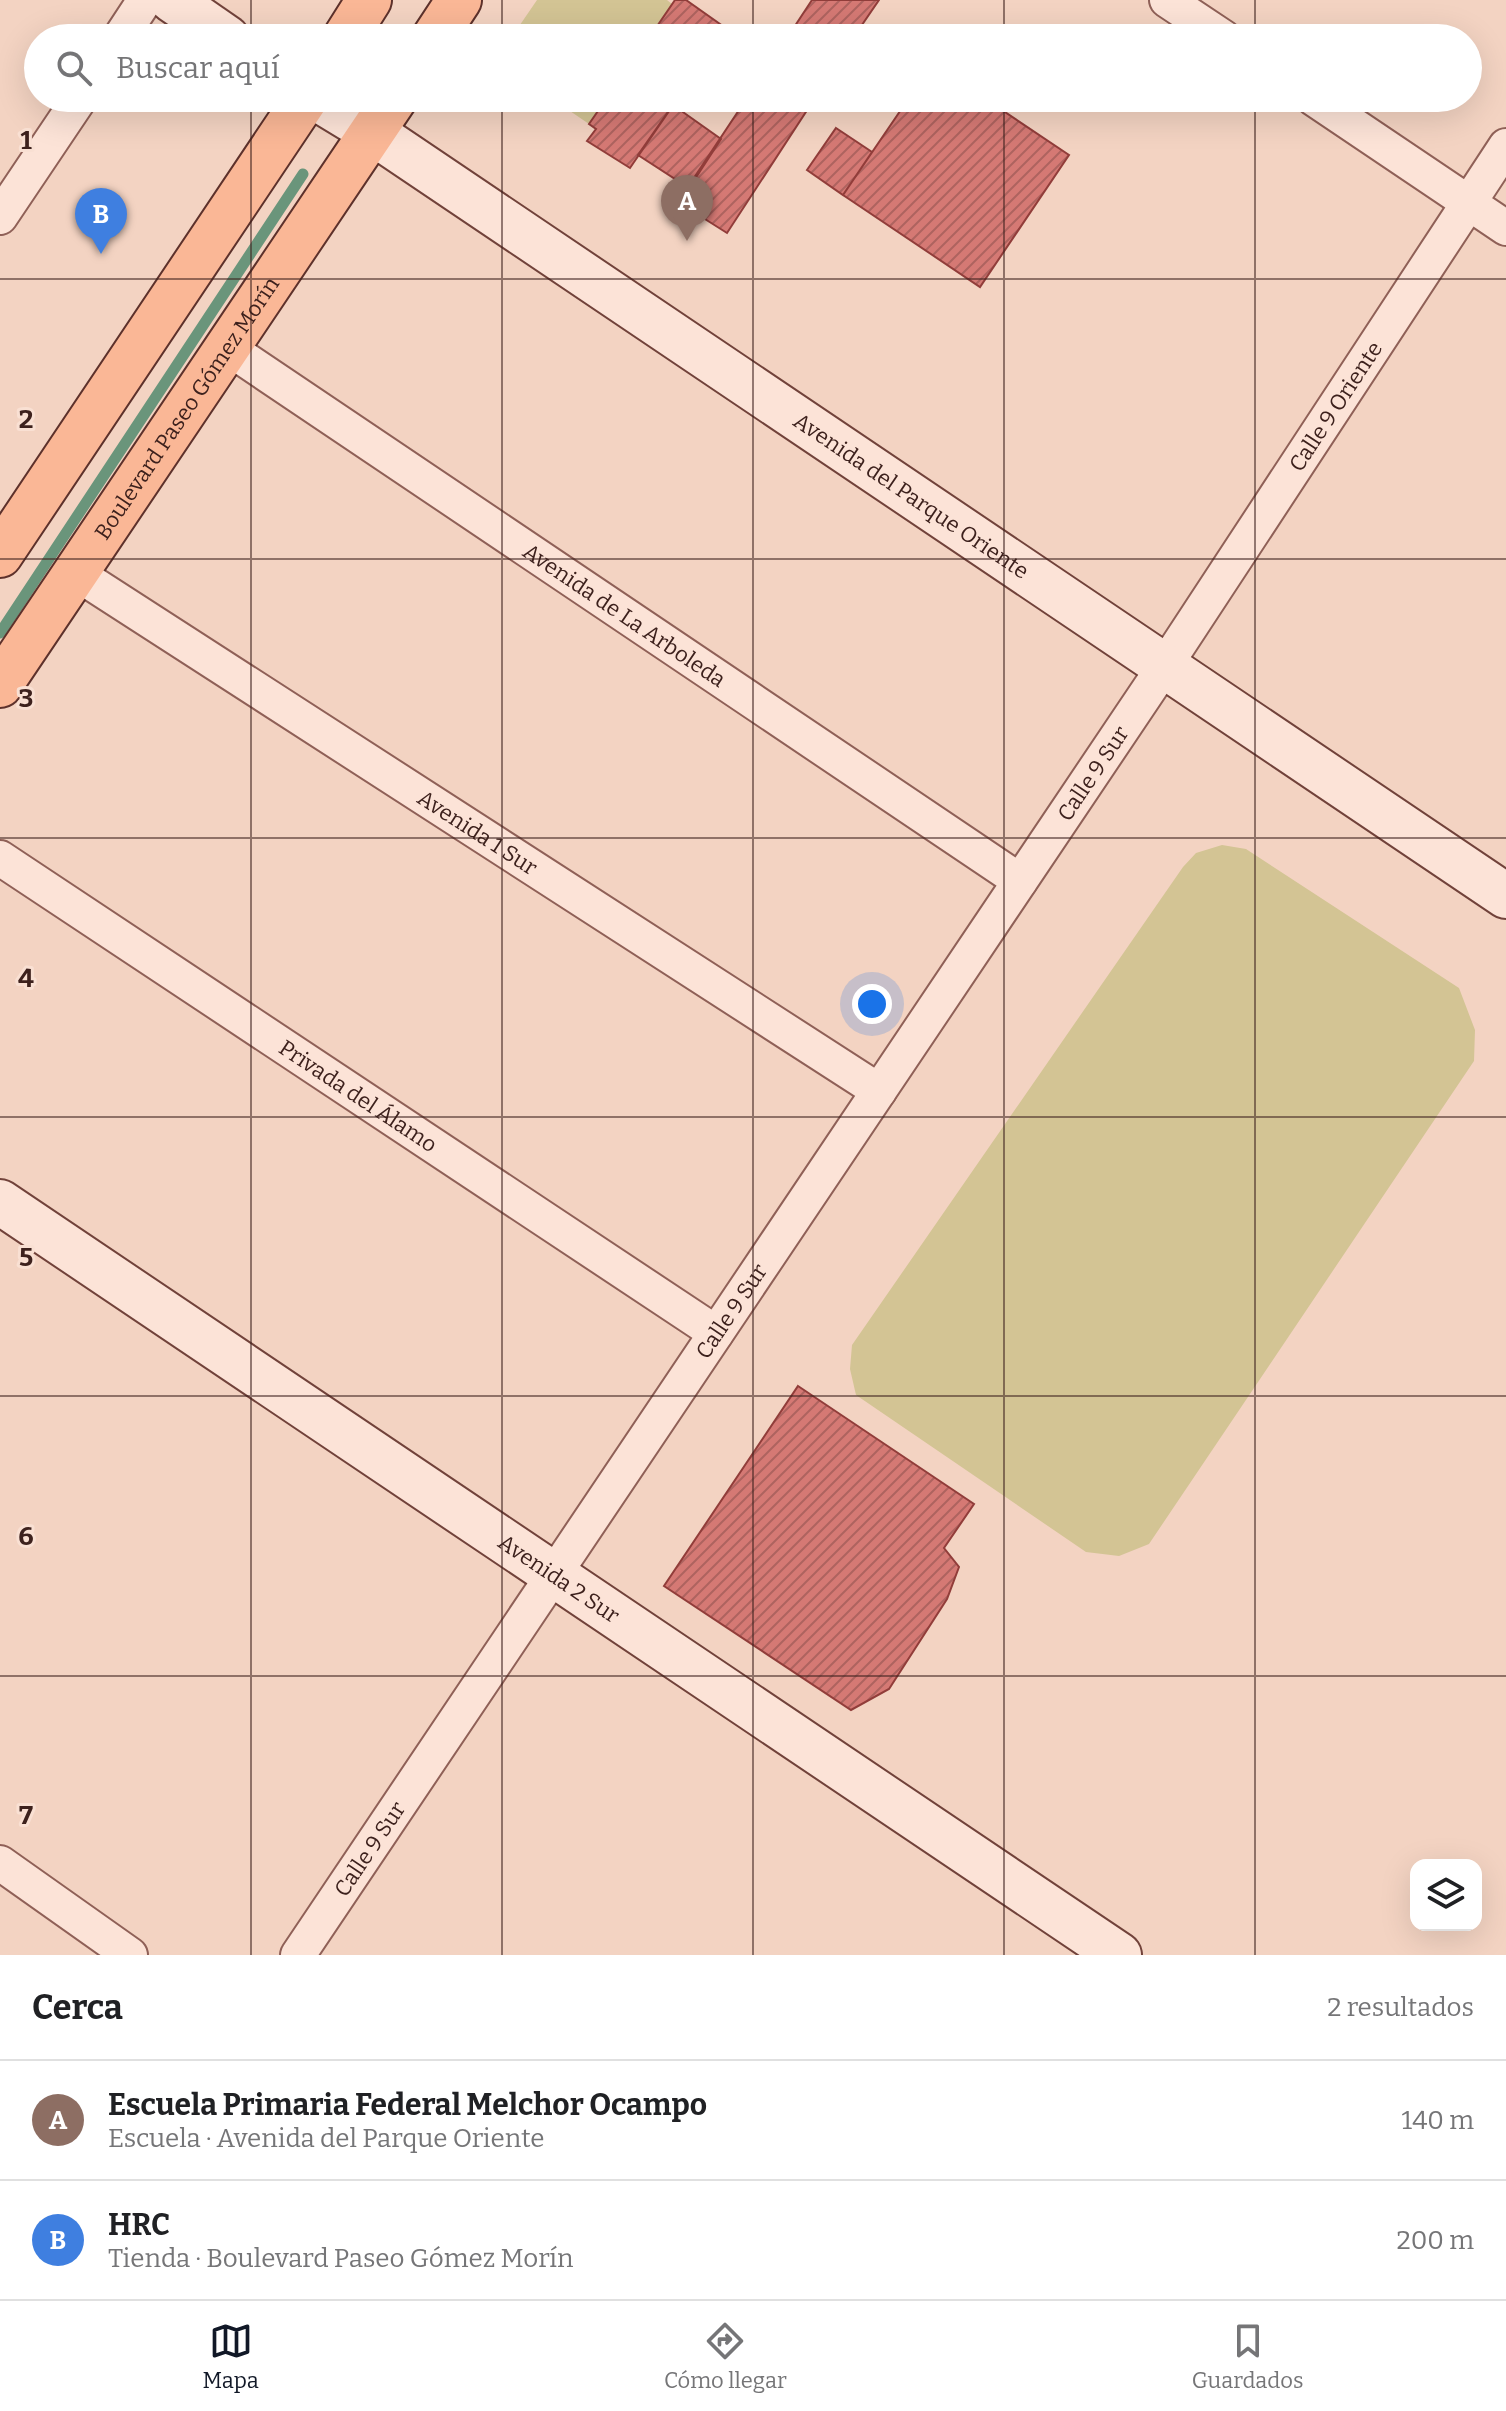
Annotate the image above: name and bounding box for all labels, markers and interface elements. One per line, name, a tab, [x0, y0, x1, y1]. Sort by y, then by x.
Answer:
search box	[24, 24, 1482, 112]
icon: search	[52, 46, 96, 90]
text: Buscar aquí	[116, 50, 280, 86]
text: 1	[20, 125, 32, 156]
pin: A	[661, 175, 713, 241]
pin: B	[75, 188, 127, 254]
street label: Boulevard Paseo Gómez Morín	[88, 271, 285, 544]
street label: Calle 9 Oriente	[1283, 336, 1388, 476]
text: 2	[19, 404, 33, 435]
street label: Avenida del Parque Oriente	[789, 407, 1034, 584]
street label: Avenida de La Arboleda	[518, 537, 731, 693]
text: 3	[19, 683, 33, 714]
street label: Calle 9 Sur	[1051, 721, 1134, 826]
street label: Avenida 1 Sur	[413, 784, 543, 881]
text: 4	[18, 963, 34, 994]
your location	[852, 984, 892, 1024]
street label: Privada del Álamo	[274, 1034, 442, 1158]
text: 5	[19, 1242, 33, 1273]
street label: Calle 9 Sur	[690, 1258, 773, 1364]
text: 6	[18, 1521, 34, 1552]
street label: Avenida 2 Sur	[494, 1528, 625, 1629]
street label: Calle 9 Sur	[328, 1796, 411, 1901]
text: 7	[19, 1800, 33, 1831]
map controls	[1410, 1859, 1482, 1931]
button: layers	[1410, 1859, 1482, 1931]
text: Cerca	[32, 1987, 123, 2028]
text: 2 resultados	[1327, 1992, 1474, 2023]
text: Escuela Primaria Federal Melchor Ocampo	[108, 2087, 707, 2123]
text: A	[49, 2105, 67, 2136]
text: 140 m	[1402, 2105, 1474, 2136]
text: Escuela · Avenida del Parque Oriente	[108, 2123, 545, 2154]
text: HRC	[108, 2207, 170, 2243]
text: B	[50, 2225, 66, 2256]
text: 200 m	[1397, 2225, 1474, 2256]
text: Tienda · Boulevard Paseo Gómez Morín	[108, 2243, 574, 2274]
tab: Mapa	[202, 2319, 259, 2394]
tab: Cómo llegar	[664, 2319, 787, 2394]
tab: Guardados	[1192, 2319, 1304, 2394]

